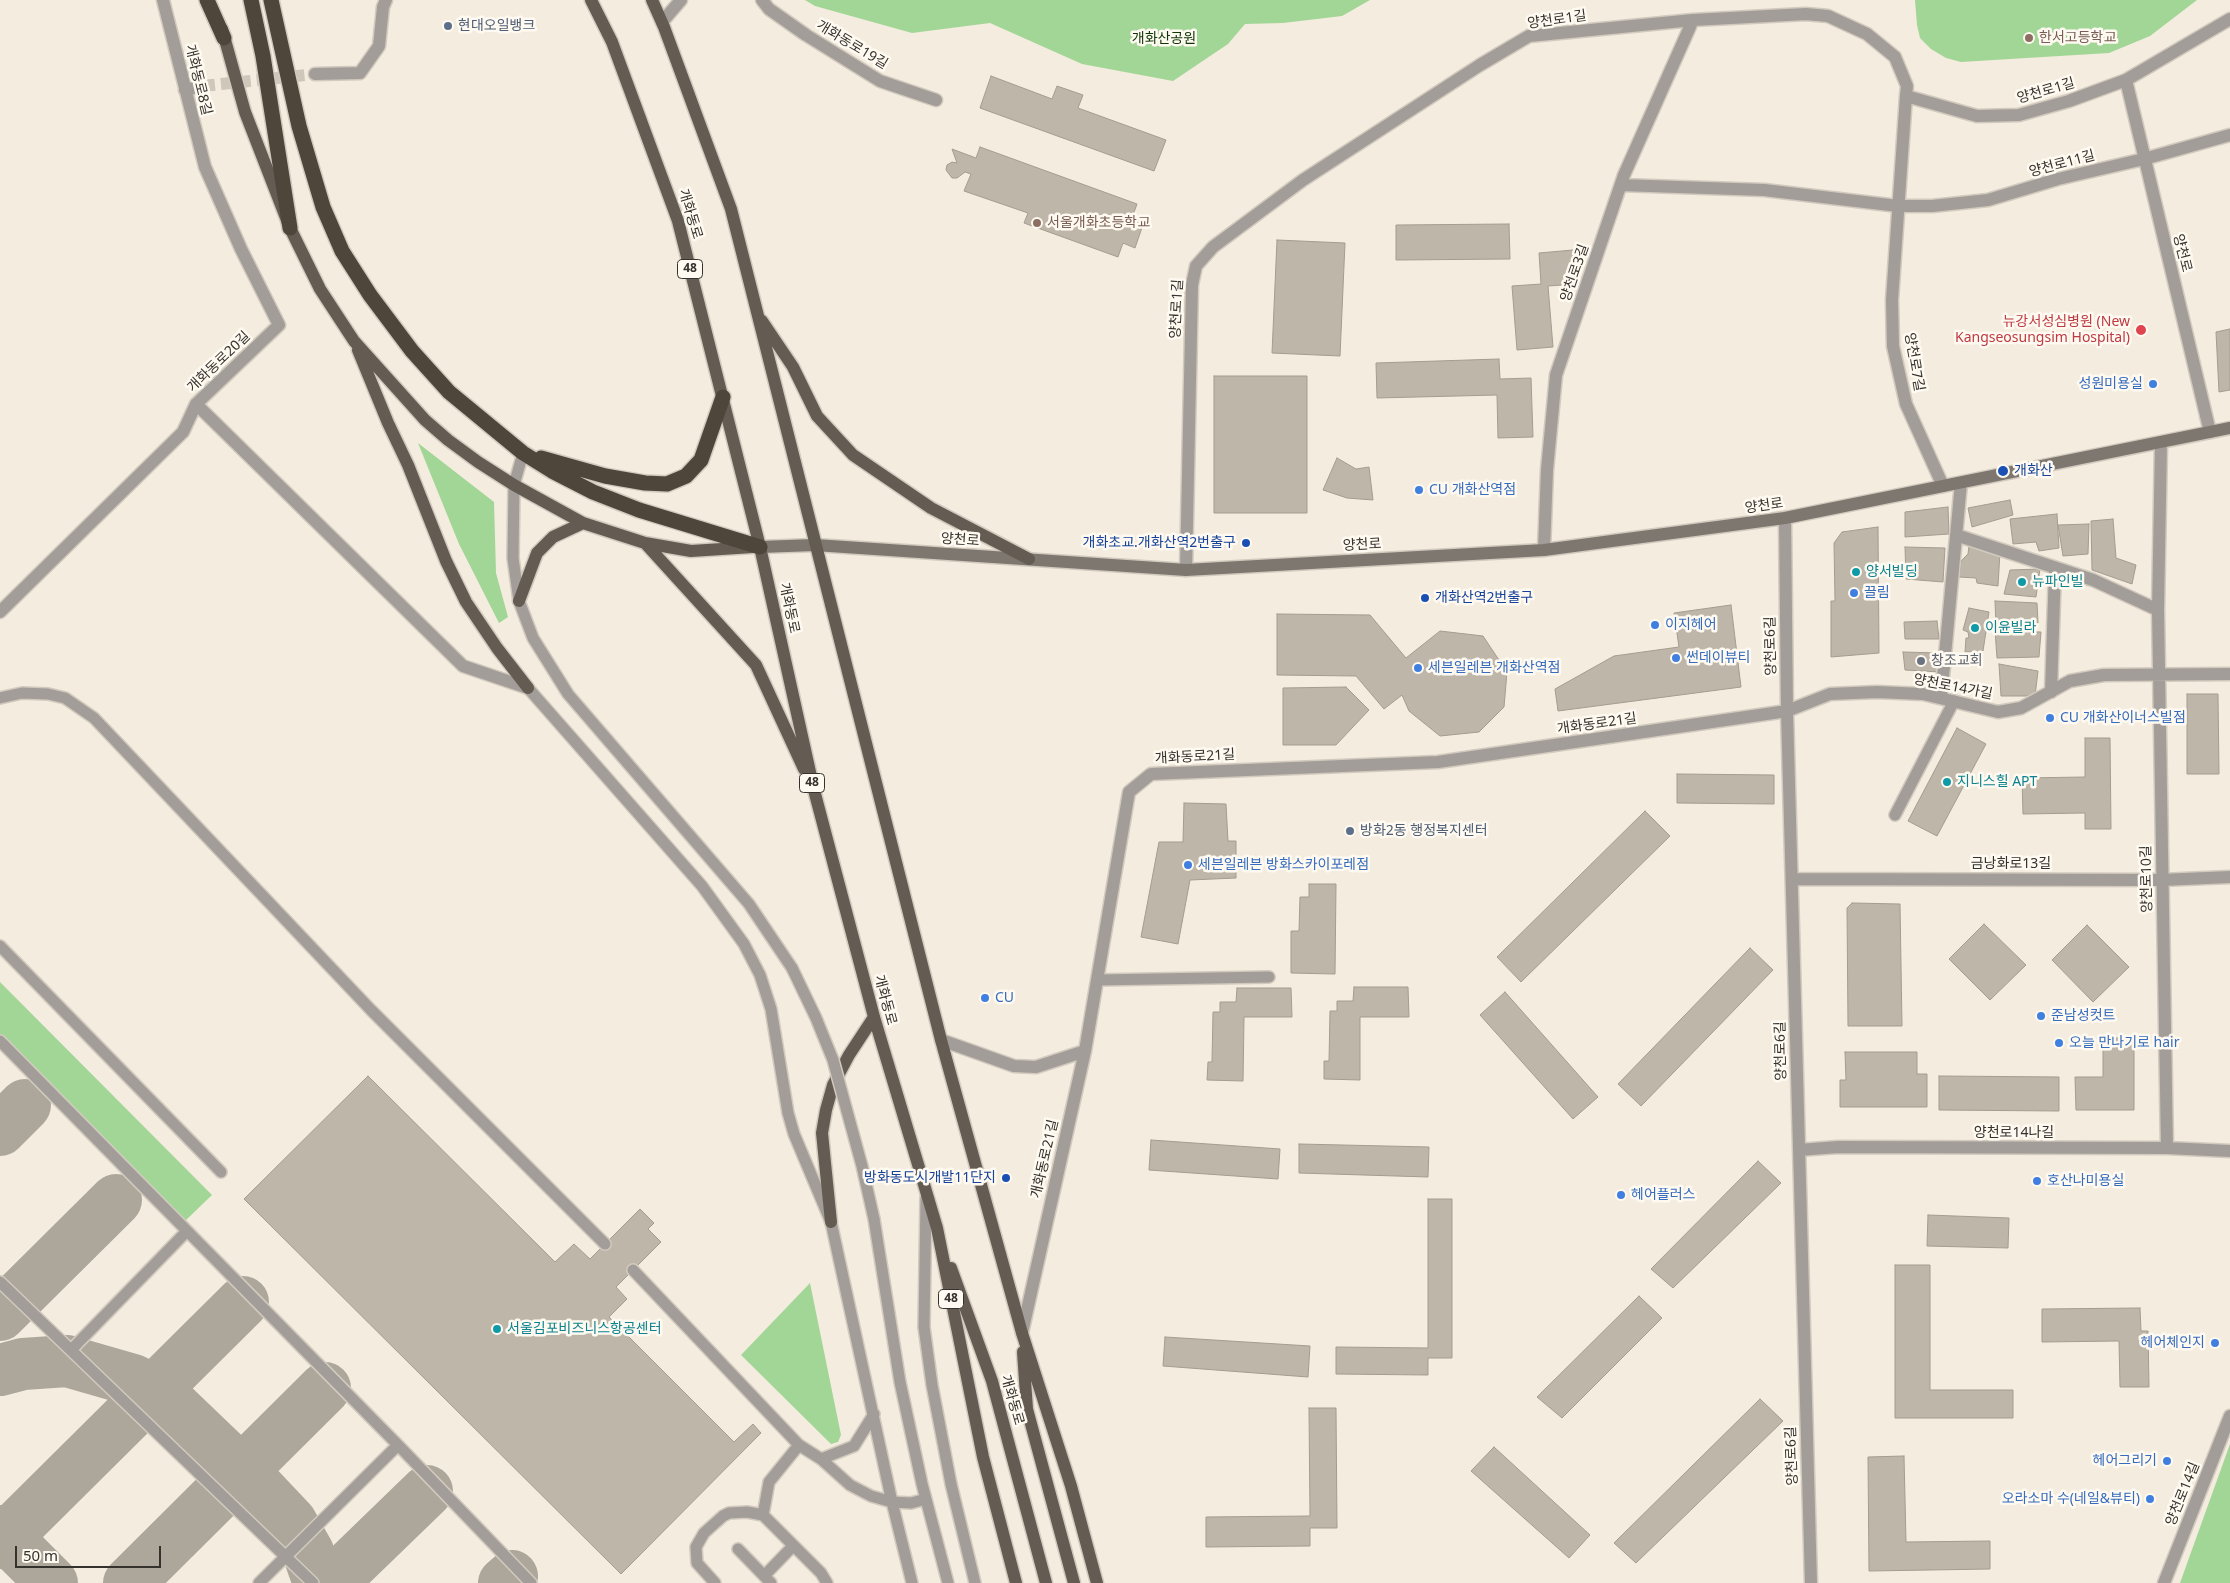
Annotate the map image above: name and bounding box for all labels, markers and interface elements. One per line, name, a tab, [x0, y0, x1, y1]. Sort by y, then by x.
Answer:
street label: 양천로1길	[1526, 8, 1588, 32]
street label: 개화동로19길	[813, 17, 891, 73]
place label: 현대오일뱅크	[458, 18, 535, 34]
marker: 현대오일뱅크	[442, 20, 454, 32]
place label: 한서고등학교	[2039, 30, 2116, 46]
park label: 개화산공원	[1132, 31, 1196, 47]
marker: 한서고등학교	[2023, 32, 2035, 44]
street label: 개화동로8길	[181, 43, 215, 117]
street label: 양천로1길	[2015, 75, 2077, 107]
street label: 양천로11길	[2027, 147, 2097, 181]
street label: 개화동로	[674, 187, 706, 241]
place label: 서울개화초등학교	[1047, 215, 1150, 231]
marker: 서울개화초등학교	[1031, 217, 1043, 229]
street label: 양천로	[2169, 232, 2195, 274]
street label: 양천로3길	[1557, 242, 1593, 304]
road number: 48	[678, 260, 702, 278]
street label: 양천로1길	[1167, 279, 1187, 339]
place label: 뉴강서성심병원 (New Kangseosungsim Hospital)	[1955, 314, 2130, 347]
marker: 뉴강서성심병원 (New Kangseosungsim Hospital)	[2134, 323, 2148, 337]
street label: 개화동로20길	[184, 328, 254, 396]
street label: 양천로7길	[1901, 331, 1927, 393]
place label: 성원미용실	[2079, 376, 2143, 392]
marker: 성원미용실	[2147, 378, 2159, 390]
place label: 개화산	[2014, 463, 2053, 479]
marker: 개화산	[1996, 464, 2010, 478]
place label: CU 개화산역점	[1429, 482, 1516, 498]
marker: CU 개화산역점	[1413, 484, 1425, 496]
street label: 양천로	[1744, 495, 1784, 517]
street label: 양천로	[940, 530, 980, 550]
place label: 개화초교.개화산역2번출구	[1083, 535, 1236, 551]
street label: 양천로	[1342, 536, 1382, 554]
marker: 개화초교.개화산역2번출구	[1240, 537, 1252, 549]
place label: 양서빌딩	[1866, 564, 1918, 580]
marker: 양서빌딩	[1850, 566, 1862, 578]
place label: 뉴파인빌	[2032, 574, 2084, 590]
marker: 뉴파인빌	[2016, 576, 2028, 588]
street label: 개화동로	[775, 581, 803, 635]
place label: 끌림	[1864, 585, 1890, 601]
marker: 끌림	[1848, 587, 1860, 599]
place label: 개화산역2번출구	[1435, 590, 1533, 606]
marker: 개화산역2번출구	[1419, 592, 1431, 604]
street label: 양천로6길	[1762, 616, 1780, 676]
place label: 이지헤어	[1665, 617, 1717, 633]
marker: 이지헤어	[1649, 619, 1661, 631]
place label: 이윤빌라	[1985, 620, 2037, 636]
marker: 이윤빌라	[1969, 622, 1981, 634]
place label: 썬데이뷰티	[1686, 650, 1750, 666]
marker: 썬데이뷰티	[1670, 652, 1682, 664]
place label: 창조교회	[1931, 653, 1983, 669]
marker: 창조교회	[1915, 655, 1927, 667]
place label: 세븐일레븐 개화산역점	[1428, 660, 1560, 676]
marker: 세븐일레븐 개화산역점	[1412, 662, 1424, 674]
street label: 양천로14가길	[1912, 671, 1994, 703]
street label: 개화동로21길	[1556, 710, 1638, 738]
place label: CU 개화산이너스빌점	[2060, 710, 2186, 726]
marker: CU 개화산이너스빌점	[2044, 712, 2056, 724]
street label: 개화동로21길	[1154, 747, 1236, 767]
road number: 48	[800, 774, 824, 792]
place label: 지니스힐 APT	[1957, 774, 2037, 790]
marker: 지니스힐 APT	[1941, 776, 1953, 788]
place label: 방화2동 행정복지센터	[1360, 823, 1488, 839]
marker: 방화2동 행정복지센터	[1344, 825, 1356, 837]
street label: 양천로10길	[2138, 845, 2156, 913]
street label: 금낭화로13길	[1971, 856, 2051, 872]
place label: 세븐일레븐 방화스카이포레점	[1198, 857, 1369, 873]
marker: 세븐일레븐 방화스카이포레점	[1182, 859, 1194, 871]
street label: 개화동로	[870, 973, 900, 1027]
place label: CU	[995, 990, 1014, 1006]
marker: CU	[979, 992, 991, 1004]
place label: 준남성컷트	[2051, 1008, 2115, 1024]
marker: 준남성컷트	[2035, 1010, 2047, 1022]
street label: 양천로6길	[1772, 1021, 1790, 1081]
place label: 오늘 만나기로 hair	[2069, 1035, 2179, 1051]
marker: 오늘 만나기로 hair	[2053, 1037, 2065, 1049]
street label: 개화동로21길	[1028, 1118, 1062, 1200]
street label: 양천로14나길	[1974, 1125, 2054, 1141]
place label: 방화동도시개발11단지	[864, 1170, 996, 1186]
marker: 방화동도시개발11단지	[1000, 1172, 1012, 1184]
place label: 호산나미용실	[2047, 1173, 2124, 1189]
marker: 호산나미용실	[2031, 1175, 2043, 1187]
place label: 헤어플러스	[1631, 1187, 1695, 1203]
marker: 헤어플러스	[1615, 1189, 1627, 1201]
road number: 48	[938, 1290, 964, 1308]
place label: 서울김포비즈니스항공센터	[507, 1321, 662, 1337]
marker: 서울김포비즈니스항공센터	[491, 1323, 503, 1335]
place label: 헤어체인지	[2141, 1335, 2205, 1351]
marker: 헤어체인지	[2209, 1337, 2221, 1349]
street label: 개화동로	[997, 1373, 1027, 1427]
street label: 양천로6길	[1783, 1426, 1801, 1486]
place label: 헤어그리기	[2093, 1453, 2157, 1469]
marker: 헤어그리기	[2161, 1455, 2173, 1467]
street label: 양천로14길	[2163, 1460, 2203, 1528]
place label: 오라소마 수(네일&뷰티)	[2002, 1491, 2140, 1507]
marker: 오라소마 수(네일&뷰티)	[2144, 1493, 2156, 1505]
scale bar	[18, 1536, 164, 1568]
text: 50 m	[23, 1545, 58, 1565]

